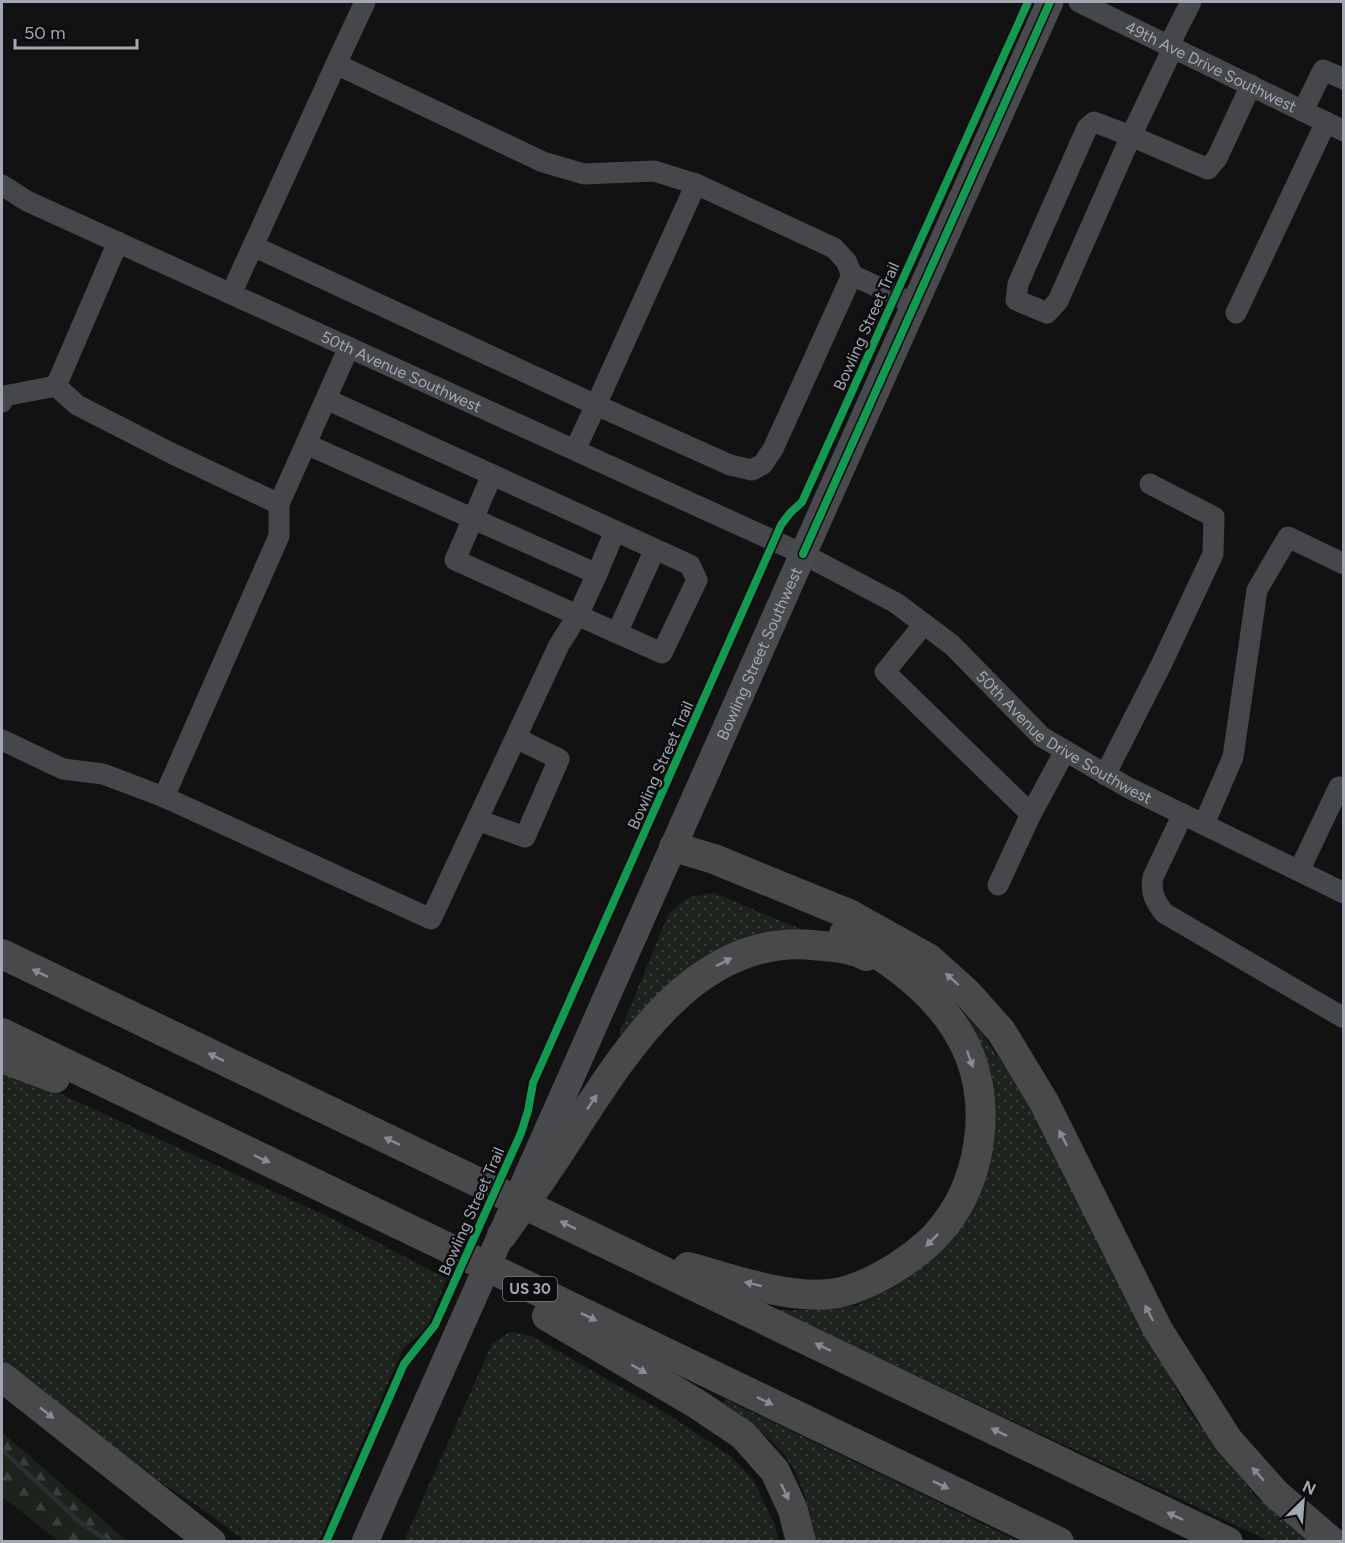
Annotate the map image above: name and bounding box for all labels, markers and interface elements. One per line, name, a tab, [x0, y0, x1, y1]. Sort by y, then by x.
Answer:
scale bar	[15, 12, 136, 50]
street label: 49th Ave Drive Southwest	[1122, 17, 1300, 116]
text: 50 m	[24, 22, 66, 44]
street label: Bowling Street Trail	[830, 259, 903, 393]
street label: 50th Avenue Southwest	[318, 327, 484, 416]
street label: Bowling Street Southwest	[713, 564, 806, 743]
street label: 50th Avenue Drive Southwest	[972, 667, 1155, 808]
street label: Bowling Street Trail	[624, 698, 697, 832]
one-way arrow	[716, 957, 733, 967]
one-way arrow	[32, 968, 49, 977]
one-way arrow	[944, 972, 959, 986]
one-way arrow	[966, 1050, 975, 1068]
one-way arrow	[208, 1052, 225, 1061]
one-way arrow	[586, 1094, 597, 1110]
one-way arrow	[1058, 1129, 1068, 1146]
one-way arrow	[384, 1136, 401, 1145]
street label: Bowling Street Trail	[435, 1144, 508, 1278]
one-way arrow	[254, 1155, 271, 1164]
one-way arrow	[560, 1220, 577, 1230]
one-way arrow	[925, 1232, 939, 1246]
road number: US 30	[503, 1277, 557, 1301]
one-way arrow	[744, 1279, 762, 1289]
one-way arrow	[1144, 1304, 1154, 1321]
one-way arrow	[581, 1312, 598, 1321]
one-way arrow	[815, 1343, 832, 1352]
one-way arrow	[631, 1364, 647, 1375]
one-way arrow	[757, 1396, 774, 1405]
one-way arrow	[40, 1406, 55, 1418]
one-way arrow	[991, 1427, 1008, 1436]
one-way arrow	[1251, 1466, 1265, 1481]
north arrow	[1273, 1471, 1333, 1531]
text: N	[1300, 1477, 1319, 1499]
one-way arrow	[933, 1480, 950, 1490]
one-way arrow	[781, 1484, 790, 1501]
one-way arrow	[1166, 1512, 1183, 1521]

